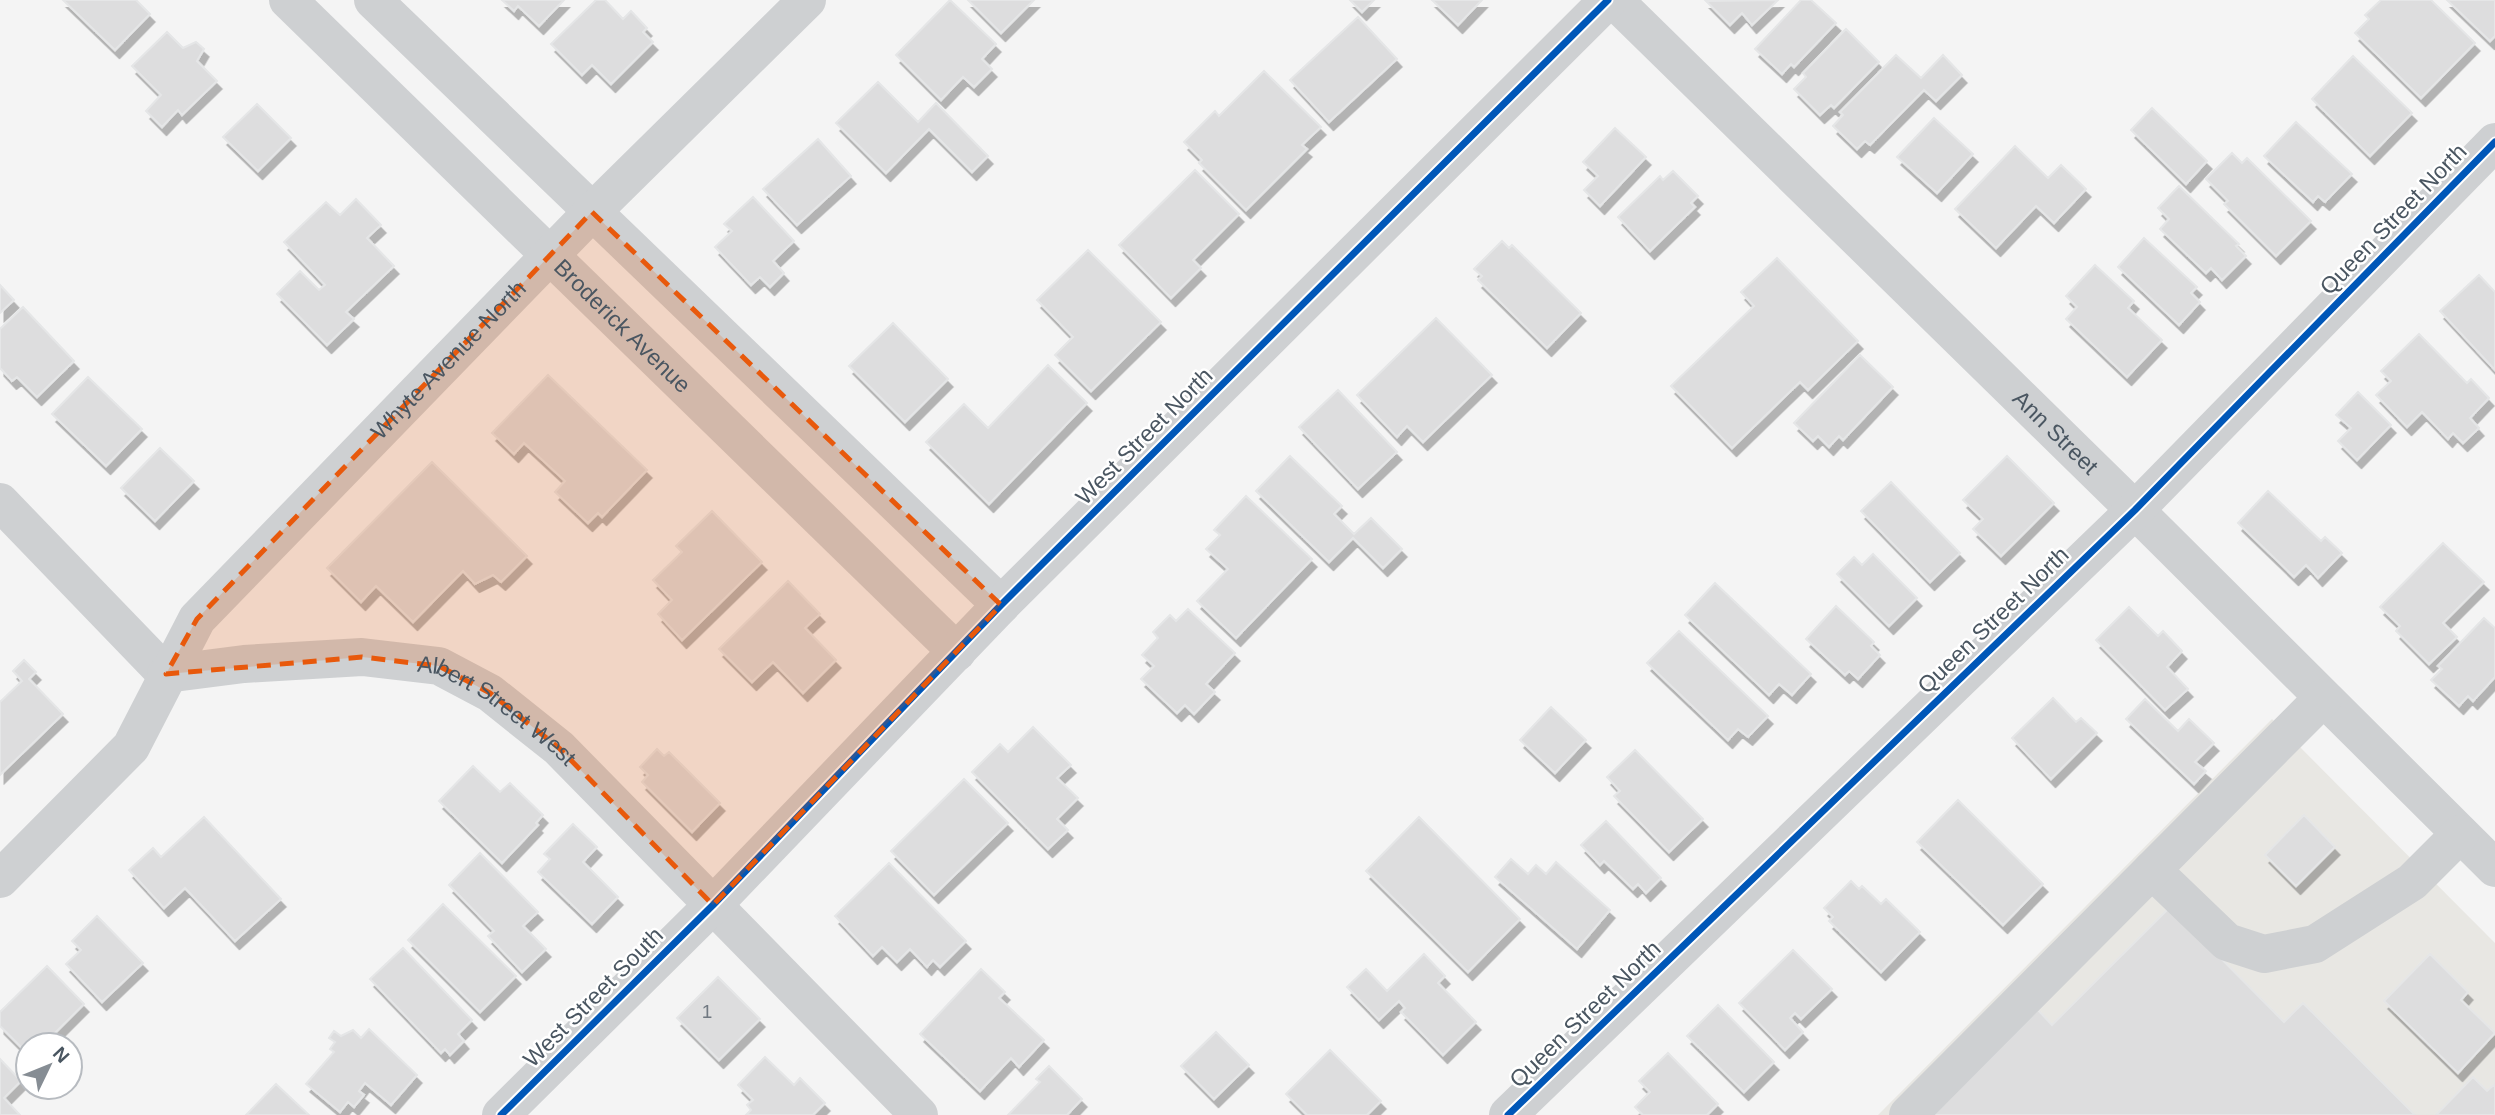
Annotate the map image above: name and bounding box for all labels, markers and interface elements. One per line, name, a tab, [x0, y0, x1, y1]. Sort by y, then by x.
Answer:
street label: Queen Street North	[2314, 138, 2472, 300]
street label: Broderick Avenue	[549, 254, 696, 398]
street label: Whyte Avenue North	[366, 275, 531, 445]
street label: West Street North	[1070, 362, 1218, 510]
street label: Ann Street	[2008, 385, 2104, 480]
street label: Queen Street North	[1912, 541, 2074, 699]
street label: Albert Street West	[416, 651, 582, 771]
street label: West Street South	[518, 922, 668, 1072]
street label: Queen Street North	[1504, 935, 1666, 1093]
house number: 1	[702, 1001, 712, 1022]
north arrow	[14, 1031, 84, 1101]
text: N	[49, 1043, 73, 1067]

